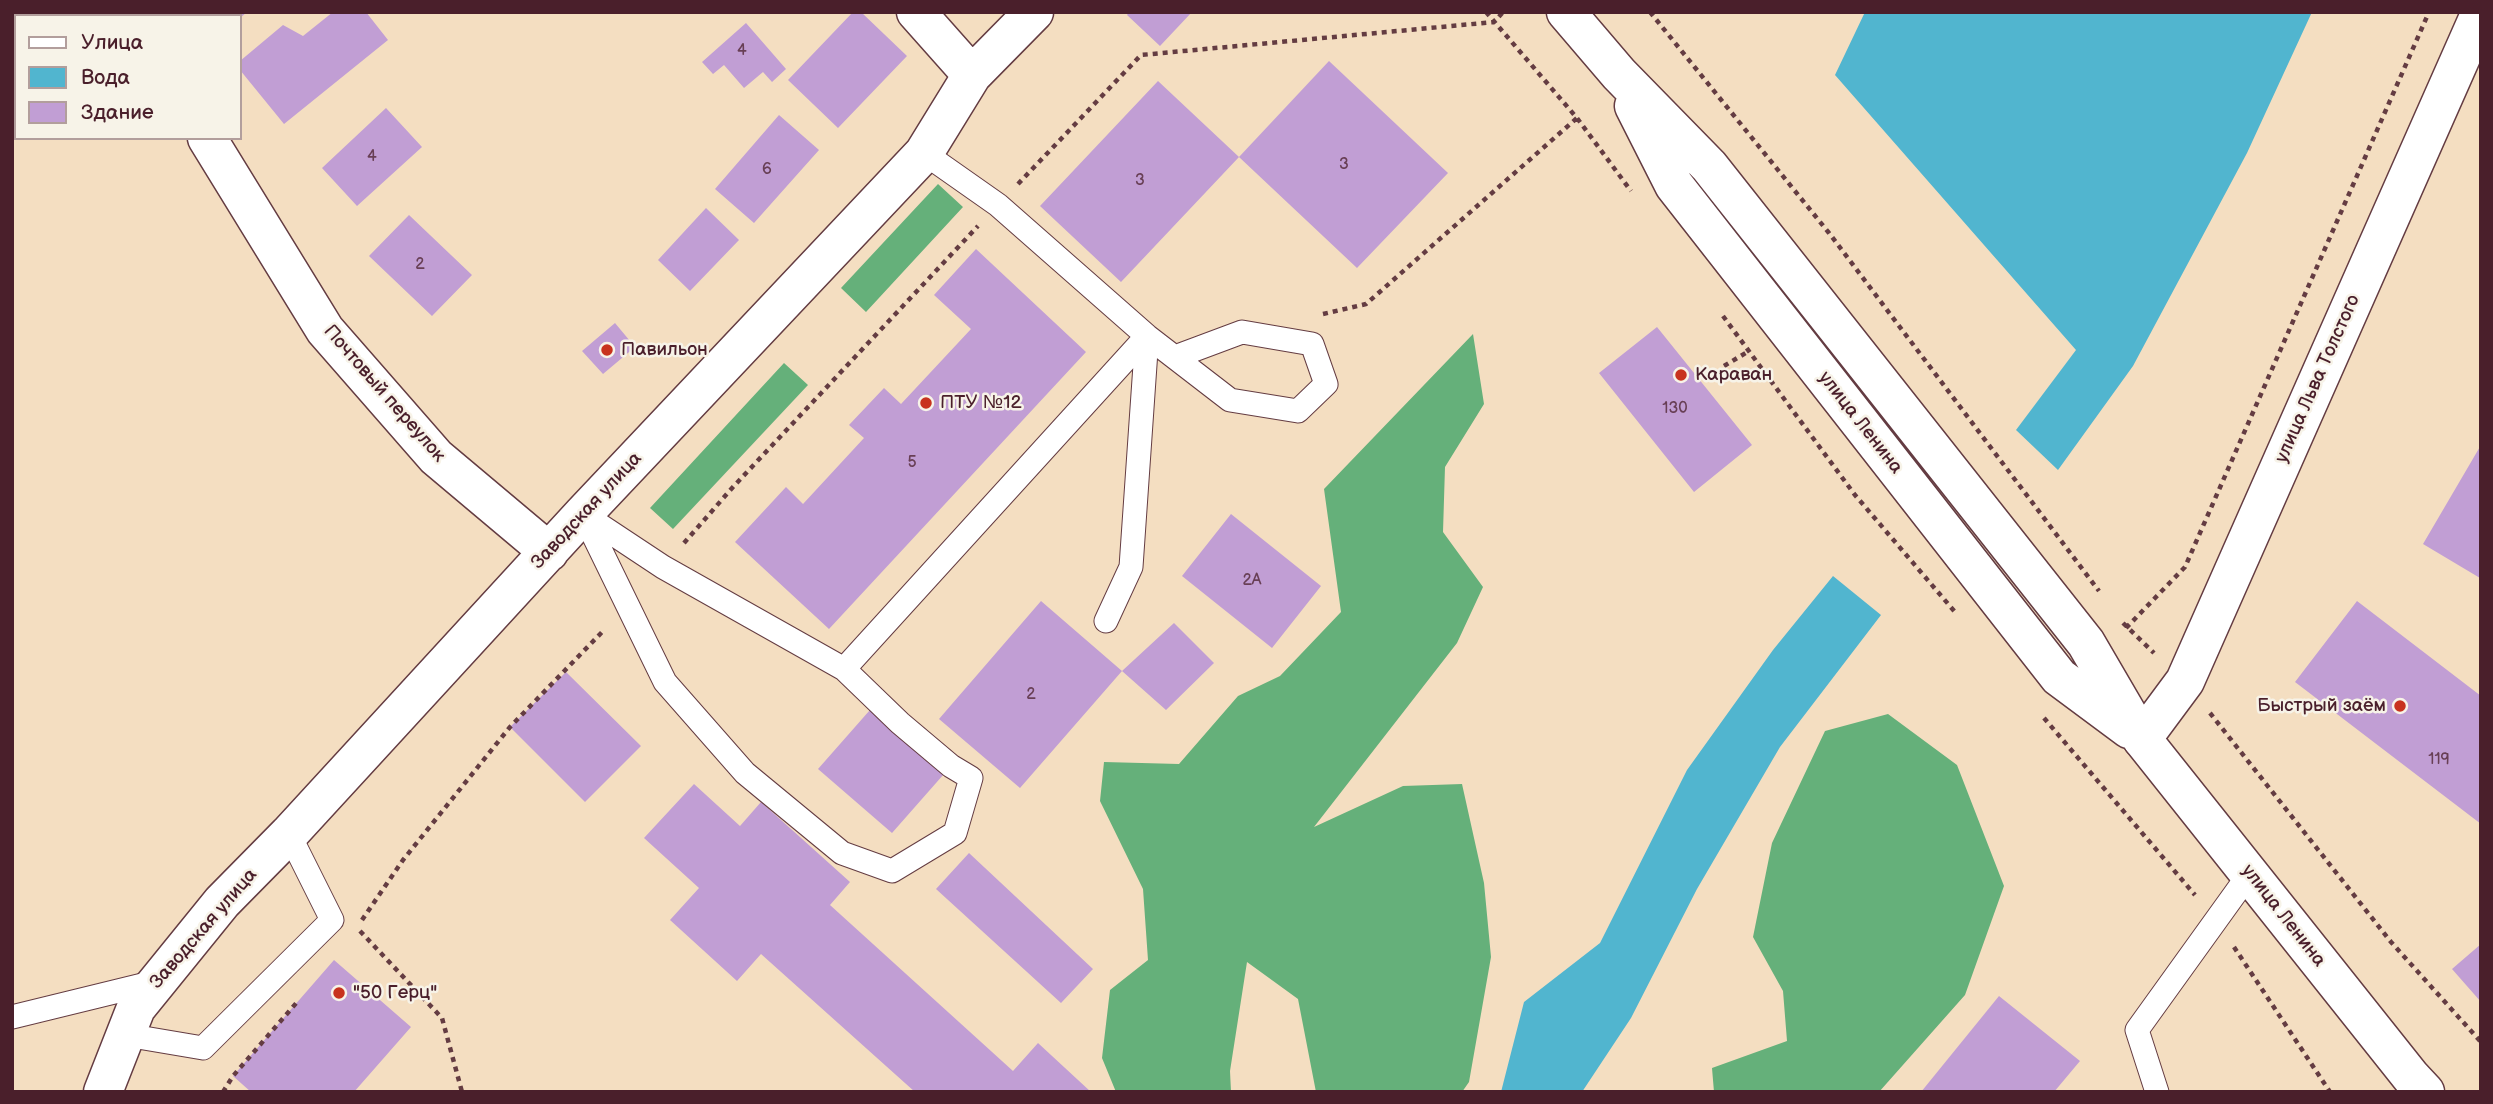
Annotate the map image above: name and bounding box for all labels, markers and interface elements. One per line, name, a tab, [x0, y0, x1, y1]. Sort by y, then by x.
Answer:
legend	[14, 14, 242, 140]
text: Улица	[81, 30, 143, 55]
house number: 4	[737, 41, 747, 61]
text: Вода	[81, 65, 130, 90]
text: Здание	[81, 100, 154, 125]
house number: 4	[367, 147, 377, 167]
house number: 3	[1339, 155, 1349, 175]
house number: 6	[762, 160, 772, 180]
house number: 3	[1135, 171, 1145, 191]
house number: 2	[415, 255, 425, 275]
street label: улица Льва Толстого	[2271, 291, 2365, 467]
street label: Почтовый переулок	[318, 321, 450, 467]
place label: Павильон	[621, 339, 708, 361]
marker: Павильон	[599, 342, 615, 358]
place label: Караван	[1695, 364, 1772, 386]
marker: Караван	[1673, 367, 1689, 383]
street label: улица Ленина	[1813, 367, 1907, 479]
place label: ПТУ №12	[940, 392, 1022, 414]
marker: ПТУ №12	[918, 395, 934, 411]
house number: 130	[1662, 399, 1688, 419]
street label: Заводская улица	[527, 448, 647, 574]
house number: 5	[907, 453, 917, 473]
house number: 2А	[1242, 571, 1262, 591]
house number: 2	[1026, 685, 1036, 705]
place label: Быстрый заём	[2257, 695, 2386, 717]
marker: Быстрый заём	[2392, 698, 2408, 714]
house number: 119	[2428, 750, 2450, 770]
street label: улица Ленина	[2236, 860, 2330, 972]
street label: Заводская улица	[146, 864, 262, 994]
place label: "50 Герц"	[353, 982, 437, 1004]
marker: "50 Герц"	[331, 985, 347, 1001]

